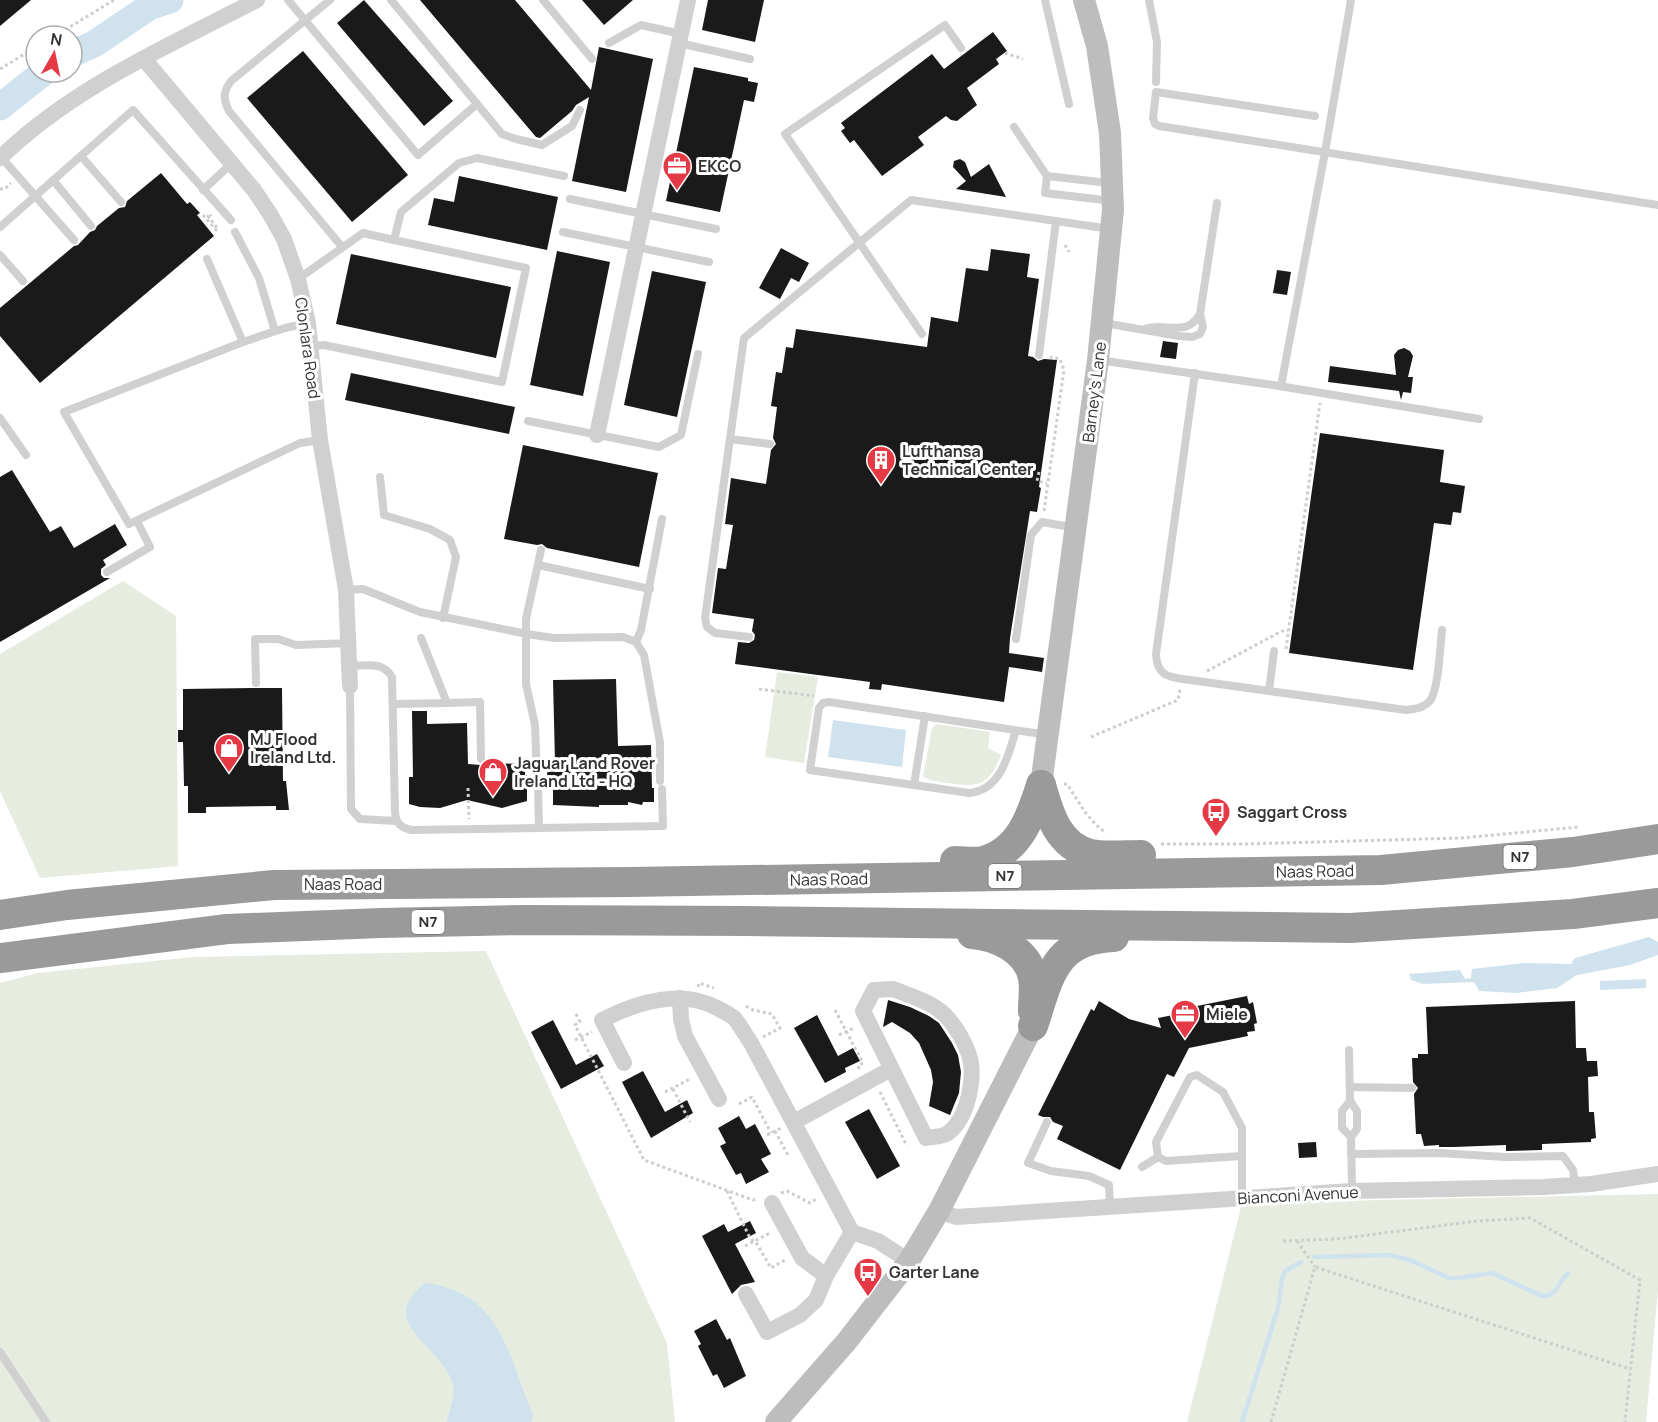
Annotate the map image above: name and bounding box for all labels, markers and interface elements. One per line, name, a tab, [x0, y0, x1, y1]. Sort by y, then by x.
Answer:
north arrow	[24, 24, 84, 84]
text: N	[49, 27, 64, 51]
office icon: EKCO	[661, 150, 693, 192]
place label: EKCO	[698, 155, 741, 177]
street label: Clonlara Road	[290, 296, 326, 400]
street label: Barney's Lane	[1077, 340, 1111, 444]
place label: Lufthansa Technical Center	[902, 440, 1033, 480]
building icon: Lufthansa Technical Center	[865, 444, 897, 486]
place label: MJ Flood Ireland Ltd.	[250, 728, 336, 768]
shop icon: MJ Flood Ireland Ltd.	[213, 732, 245, 774]
place label: Jaguar Land Rover Ireland Ltd - HQ	[514, 752, 655, 792]
shop icon: Jaguar Land Rover Ireland Ltd - HQ	[477, 756, 509, 798]
bus stop icon: Saggart Cross	[1200, 796, 1232, 838]
place label: Saggart Cross	[1237, 801, 1348, 823]
road number: N7	[1504, 845, 1537, 869]
street label: Naas Road	[1276, 859, 1354, 883]
road number: N7	[988, 864, 1022, 888]
street label: Naas Road	[790, 867, 868, 891]
street label: Naas Road	[304, 873, 382, 895]
road number: N7	[412, 910, 444, 934]
office icon: Miele	[1169, 998, 1201, 1040]
place label: Miele	[1206, 1003, 1248, 1025]
street label: Bianconi Avenue	[1237, 1181, 1359, 1209]
bus stop icon: Garter Lane	[852, 1256, 884, 1298]
place label: Garter Lane	[889, 1261, 980, 1283]

